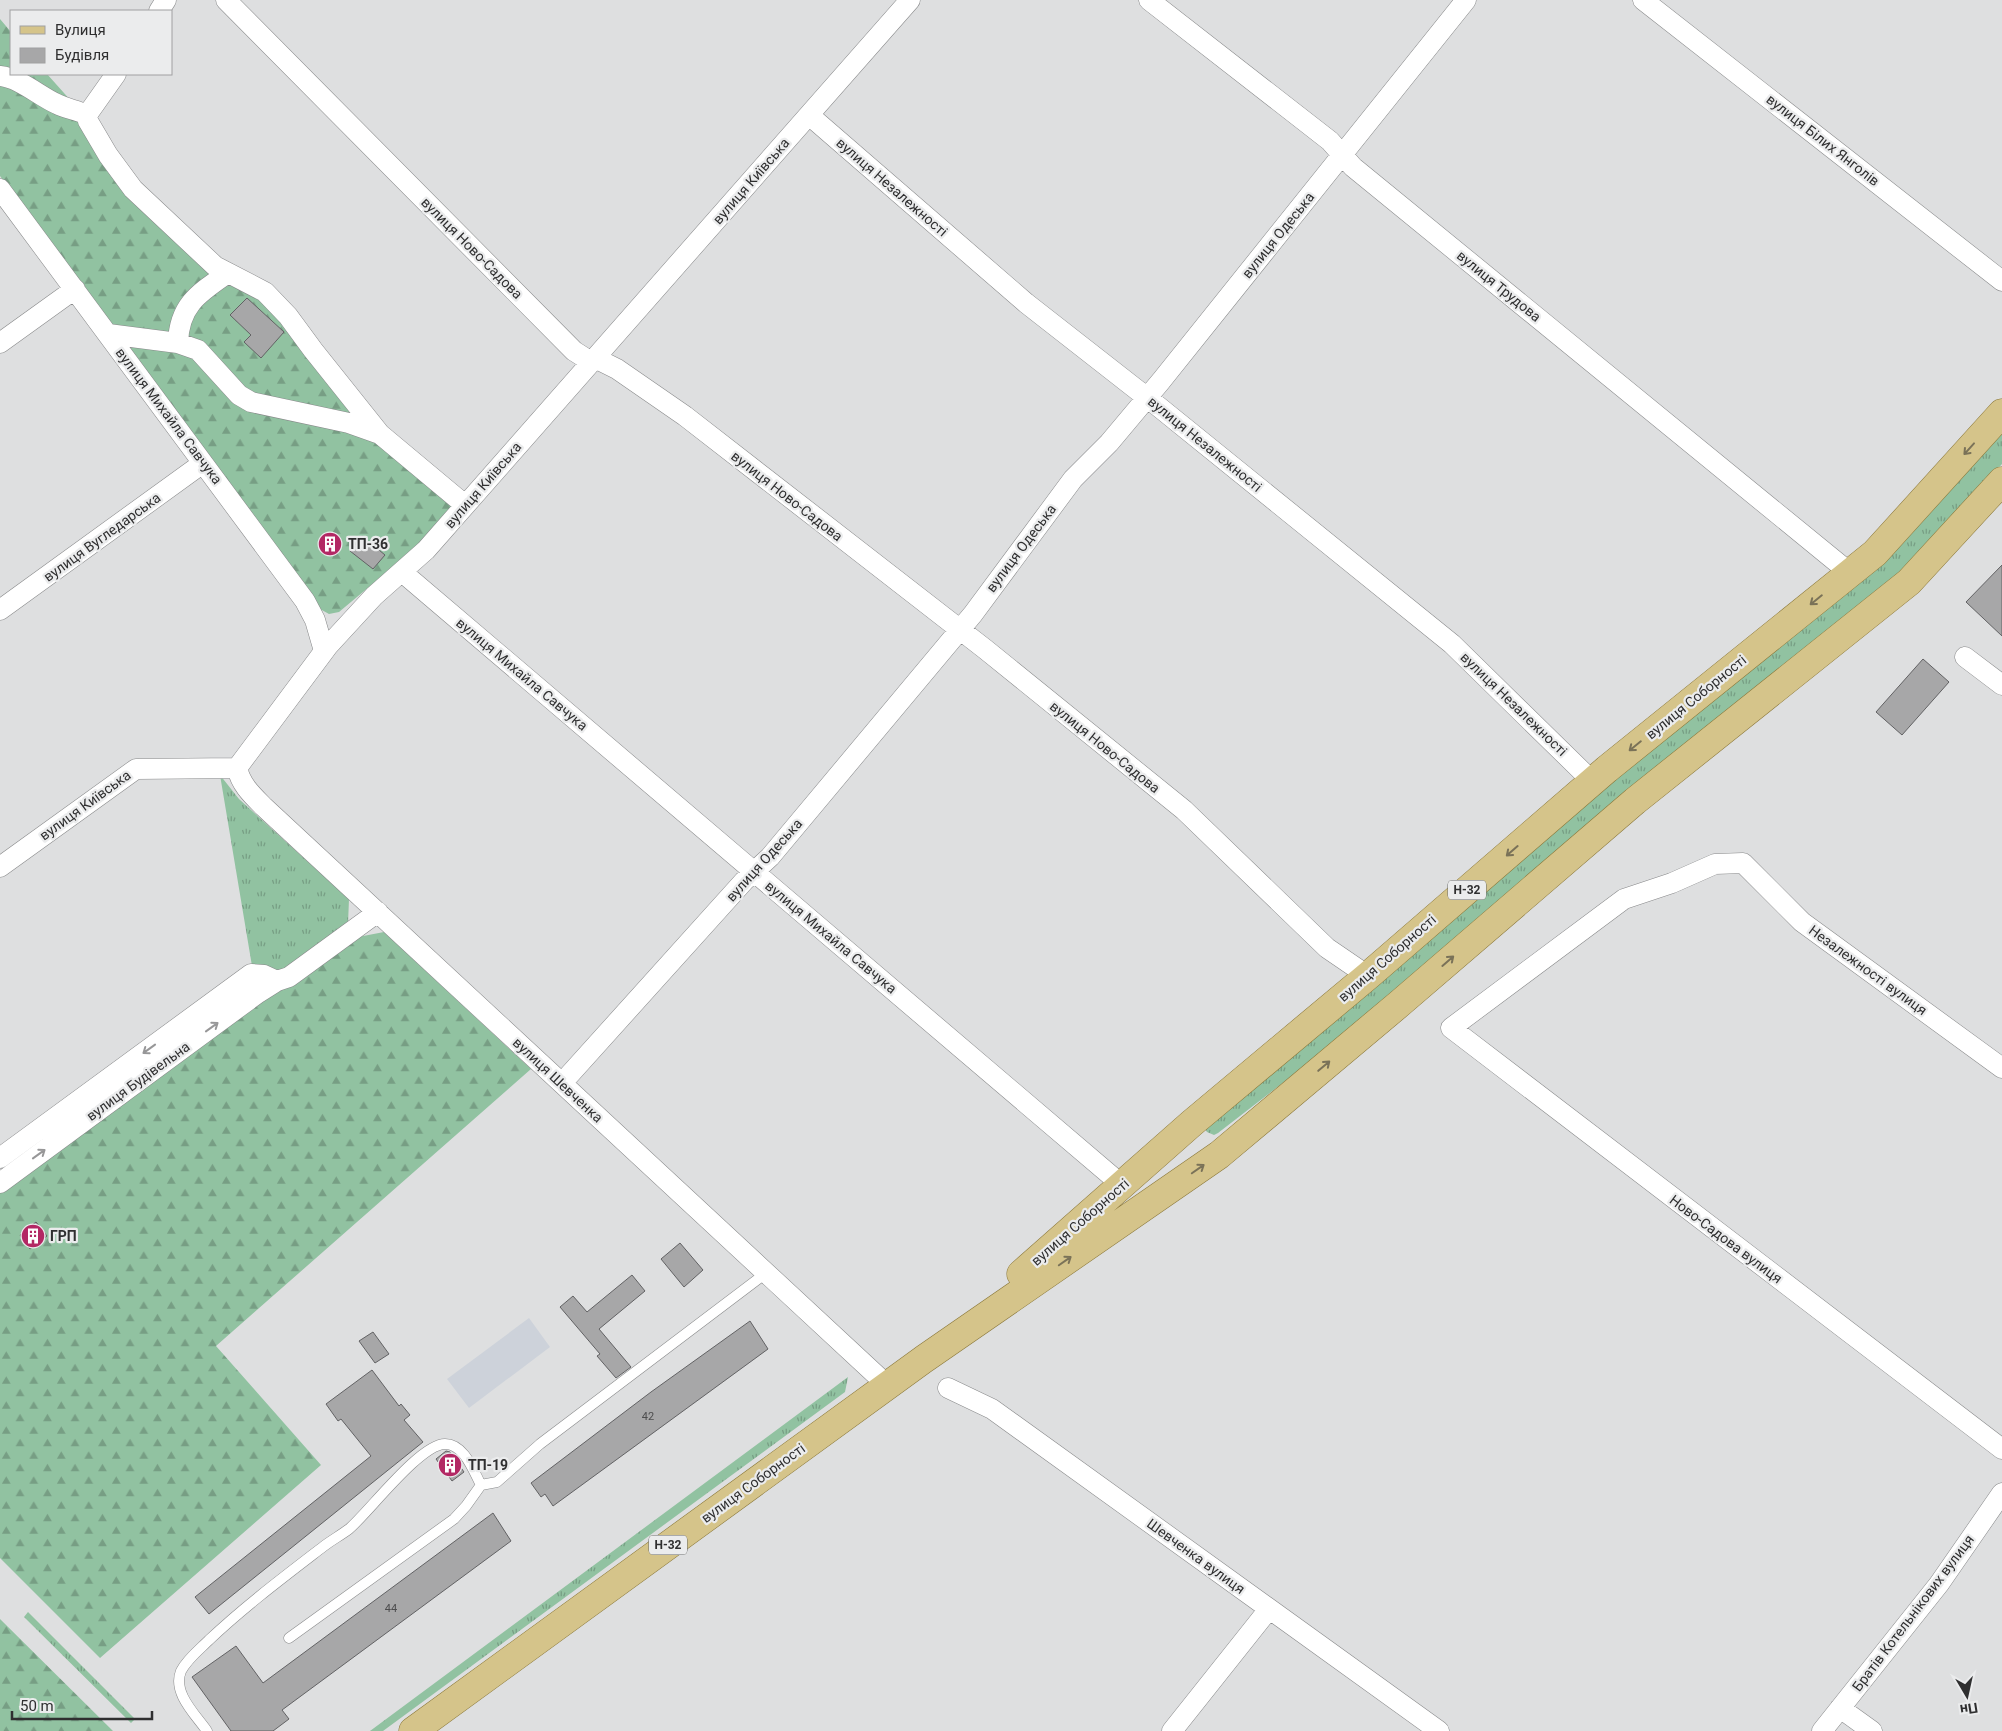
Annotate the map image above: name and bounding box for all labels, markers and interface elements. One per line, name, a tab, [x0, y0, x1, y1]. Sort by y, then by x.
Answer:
legend	[10, 10, 172, 75]
text: Вулиця	[55, 21, 106, 39]
text: Будівля	[55, 46, 109, 64]
street label: вулиця Білих Янголів	[1763, 91, 1883, 189]
street label: вулиця Незалежності	[833, 134, 951, 240]
street label: вулиця Київська	[709, 135, 793, 227]
street label: вулиця Одеська	[1239, 189, 1317, 281]
street label: вулиця Ново-Садова	[418, 194, 526, 302]
street label: вулиця Трудова	[1454, 247, 1544, 325]
street label: вулиця Михайла Савчука	[113, 345, 225, 487]
street label: вулиця Незалежності	[1145, 393, 1265, 495]
street label: вулиця Київська	[441, 439, 525, 531]
one-way arrow	[1963, 443, 1975, 456]
street label: вулиця Ново-Садова	[728, 448, 846, 544]
street label: вулиця Вугледарська	[40, 489, 164, 585]
street label: вулиця Одеська	[983, 501, 1059, 595]
building icon: ТП-36	[317, 531, 343, 557]
place label: ТП-36	[348, 536, 388, 552]
one-way arrow	[1810, 594, 1823, 605]
street label: вулиця Михайла Савчука	[453, 614, 591, 734]
street label: вулиця Незалежності	[1457, 649, 1571, 759]
street label: вулиця Соборності	[1643, 652, 1749, 742]
street label: вулиця Ново-Садова	[1047, 698, 1163, 796]
one-way arrow	[1629, 740, 1642, 751]
street label: вулиця Київська	[36, 767, 134, 843]
street label: вулиця Одеська	[723, 815, 805, 905]
one-way arrow	[1505, 845, 1518, 857]
street label: вулиця Михайла Савчука	[762, 877, 900, 997]
road number: Н-32	[1448, 880, 1486, 900]
street label: вулиця Соборності	[1335, 911, 1439, 1005]
street label: Незалежності вулиця	[1806, 922, 1930, 1018]
one-way arrow	[1441, 956, 1454, 967]
one-way arrow	[205, 1022, 219, 1032]
street label: вулиця Шевченка	[510, 1034, 606, 1126]
street label: вулиця Будівельна	[83, 1038, 193, 1124]
one-way arrow	[142, 1044, 156, 1054]
one-way arrow	[1317, 1061, 1330, 1072]
one-way arrow	[32, 1149, 46, 1159]
one-way arrow	[1191, 1164, 1205, 1174]
street label: вулиця Соборності	[1028, 1175, 1132, 1269]
street label: Ново-Садова вулиця	[1667, 1192, 1785, 1286]
building icon: ГРП	[20, 1223, 46, 1249]
place label: ГРП	[50, 1228, 77, 1244]
one-way arrow	[1057, 1256, 1071, 1266]
house number: 42	[642, 1410, 654, 1423]
street label: вулиця Соборності	[698, 1440, 808, 1526]
building icon: ТП-19	[437, 1452, 463, 1478]
place label: ТП-19	[468, 1457, 508, 1473]
street label: Шевченка вулиця	[1144, 1515, 1248, 1597]
street label: Братів Котельнікових вулиця	[1849, 1532, 1977, 1694]
road number: Н-32	[649, 1536, 687, 1554]
house number: 44	[385, 1602, 397, 1615]
north arrow	[1942, 1671, 1992, 1721]
scale bar	[12, 1688, 152, 1720]
text: 50 m	[20, 1697, 54, 1715]
text: Пн	[1959, 1700, 1979, 1718]

